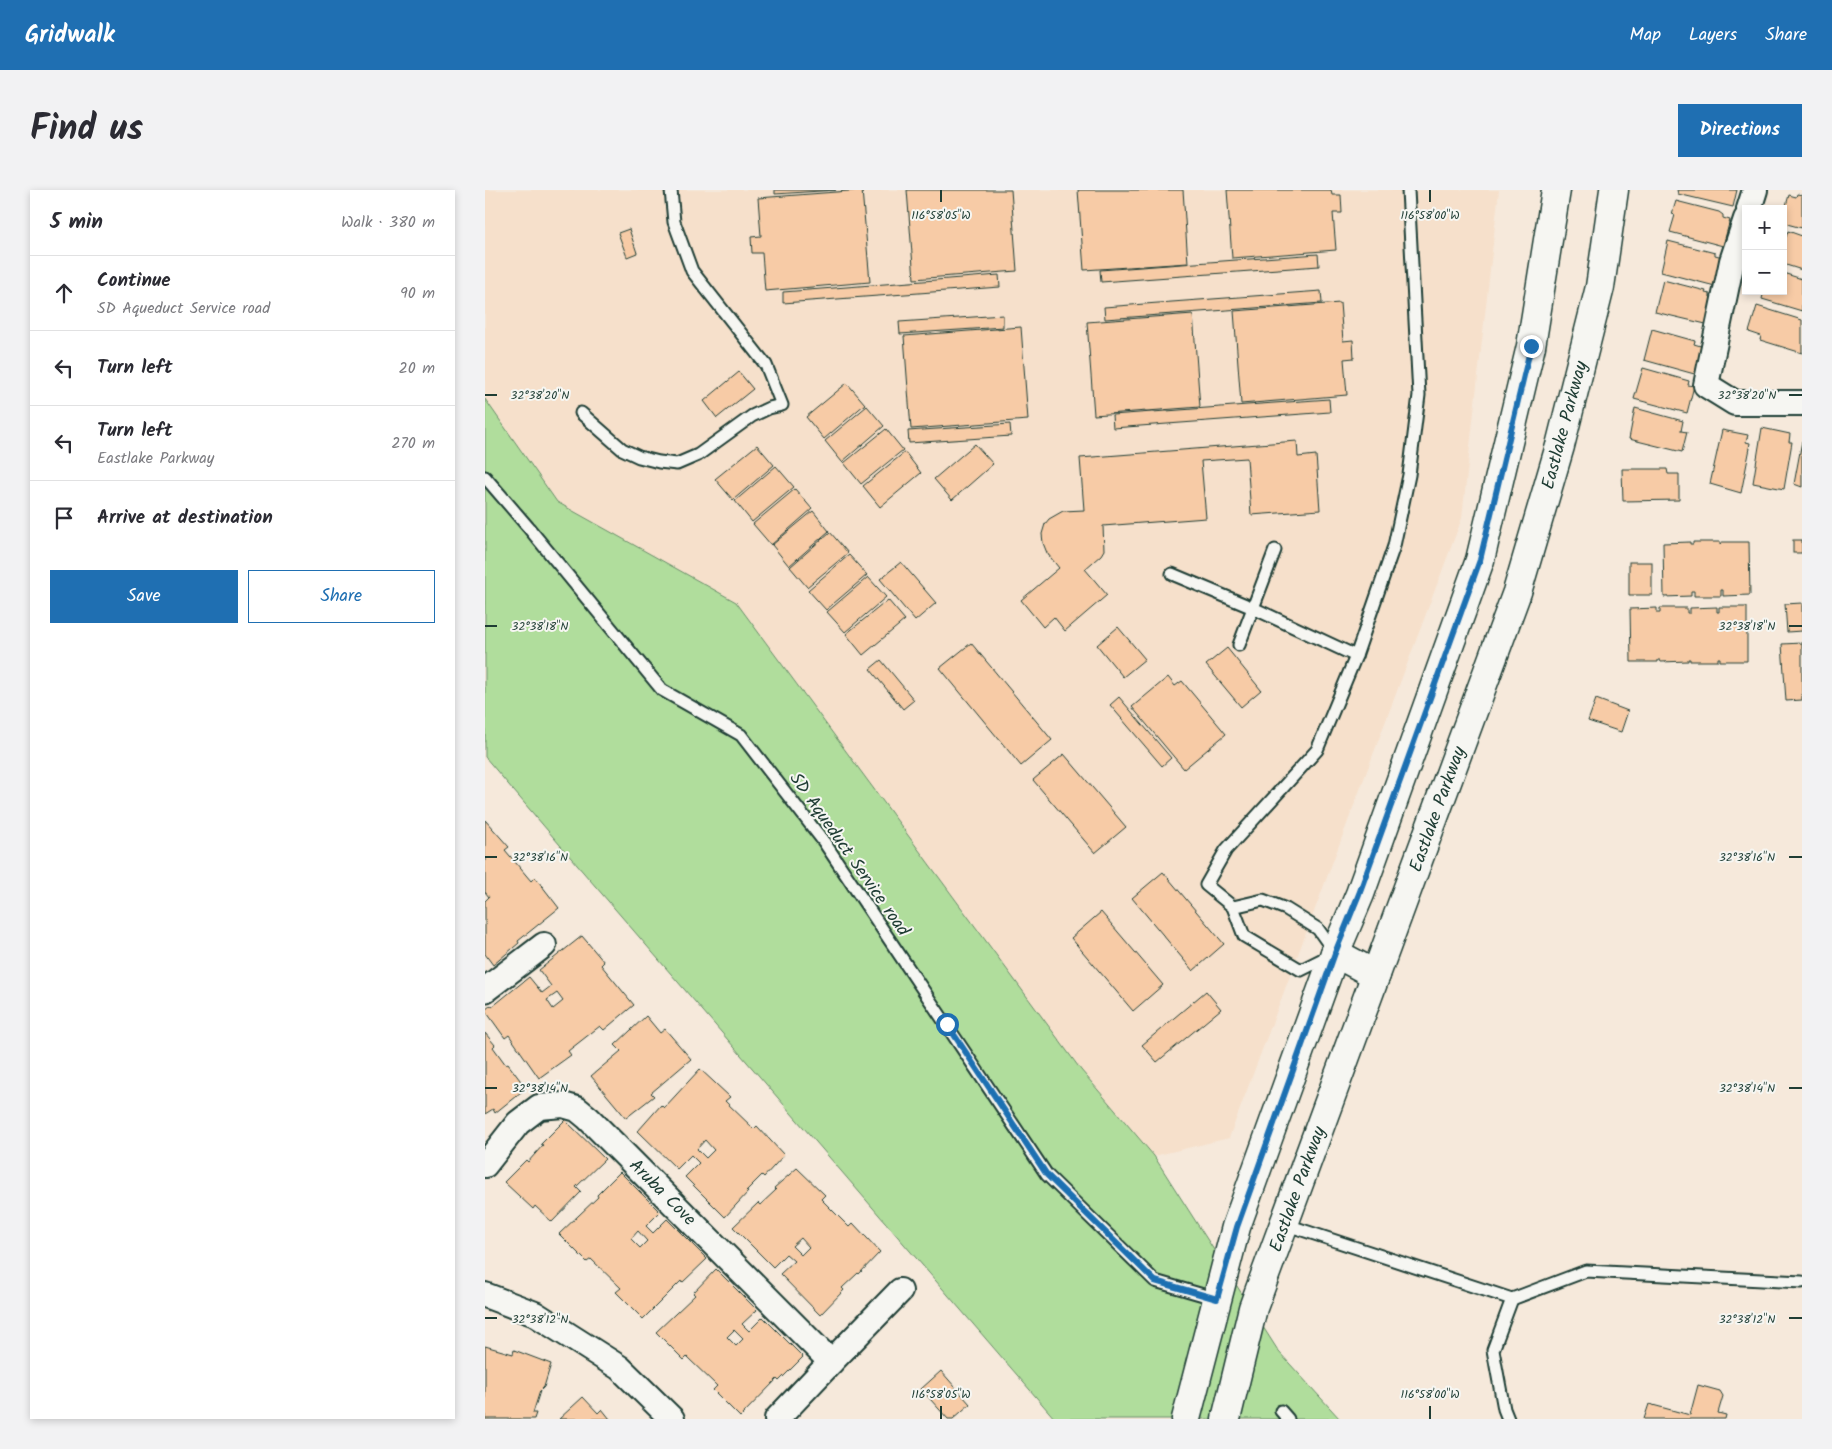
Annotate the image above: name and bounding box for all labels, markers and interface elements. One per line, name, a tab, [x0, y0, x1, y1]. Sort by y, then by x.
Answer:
text: Gridwalk	[25, 16, 115, 55]
text: Map	[1630, 21, 1661, 50]
text: Layers	[1689, 21, 1737, 50]
text: Share	[1765, 21, 1807, 50]
text: Find us	[30, 102, 143, 158]
button: Directions	[1678, 104, 1802, 157]
map controls	[1742, 205, 1787, 295]
button: +	[1742, 205, 1787, 250]
text: 5 min	[50, 206, 103, 239]
text: 116°58'05"W	[911, 206, 971, 225]
text: 116°58'00"W	[1400, 206, 1460, 225]
text: Walk · 380 m	[341, 210, 435, 235]
button: −	[1742, 250, 1787, 295]
text: Continue	[97, 266, 170, 296]
icon: ahead	[50, 279, 78, 307]
text: 90 m	[400, 281, 435, 306]
text: SD Aqueduct Service road	[97, 296, 270, 321]
route end	[1520, 335, 1543, 358]
text: Turn left	[97, 353, 172, 383]
icon: left	[50, 354, 78, 382]
text: 20 m	[399, 356, 435, 381]
street label: Eastlake Parkway	[1534, 357, 1597, 493]
text: 32°38'20"N	[511, 386, 569, 405]
text: 32°38'20"N	[1718, 386, 1776, 405]
text: Turn left	[97, 416, 172, 446]
icon: left	[50, 429, 78, 457]
text: 270 m	[391, 431, 435, 456]
text: Eastlake Parkway	[97, 446, 214, 471]
text: Arrive at destination	[97, 503, 273, 533]
icon: arrive	[50, 504, 78, 532]
button: Save	[50, 570, 238, 623]
button: Share	[248, 570, 435, 623]
text: 32°38'18"N	[512, 617, 568, 636]
text: 32°38'18"N	[1719, 617, 1775, 636]
street label: Eastlake Parkway	[1402, 742, 1475, 876]
street label: SD Aqueduct Service road	[781, 767, 917, 944]
text: 32°38'16"N	[512, 848, 568, 867]
text: 32°38'16"N	[1719, 848, 1775, 867]
route start	[936, 1013, 959, 1036]
text: 32°38'14"N	[512, 1079, 568, 1098]
text: 32°38'14"N	[1719, 1079, 1775, 1098]
street label: Eastlake Parkway	[1262, 1122, 1335, 1256]
street label: Aruba Cove	[622, 1153, 702, 1233]
text: 32°38'12"N	[512, 1310, 568, 1329]
text: 32°38'12"N	[1719, 1310, 1775, 1329]
text: 116°58'05"W	[911, 1385, 971, 1404]
text: 116°58'00"W	[1400, 1385, 1460, 1404]

